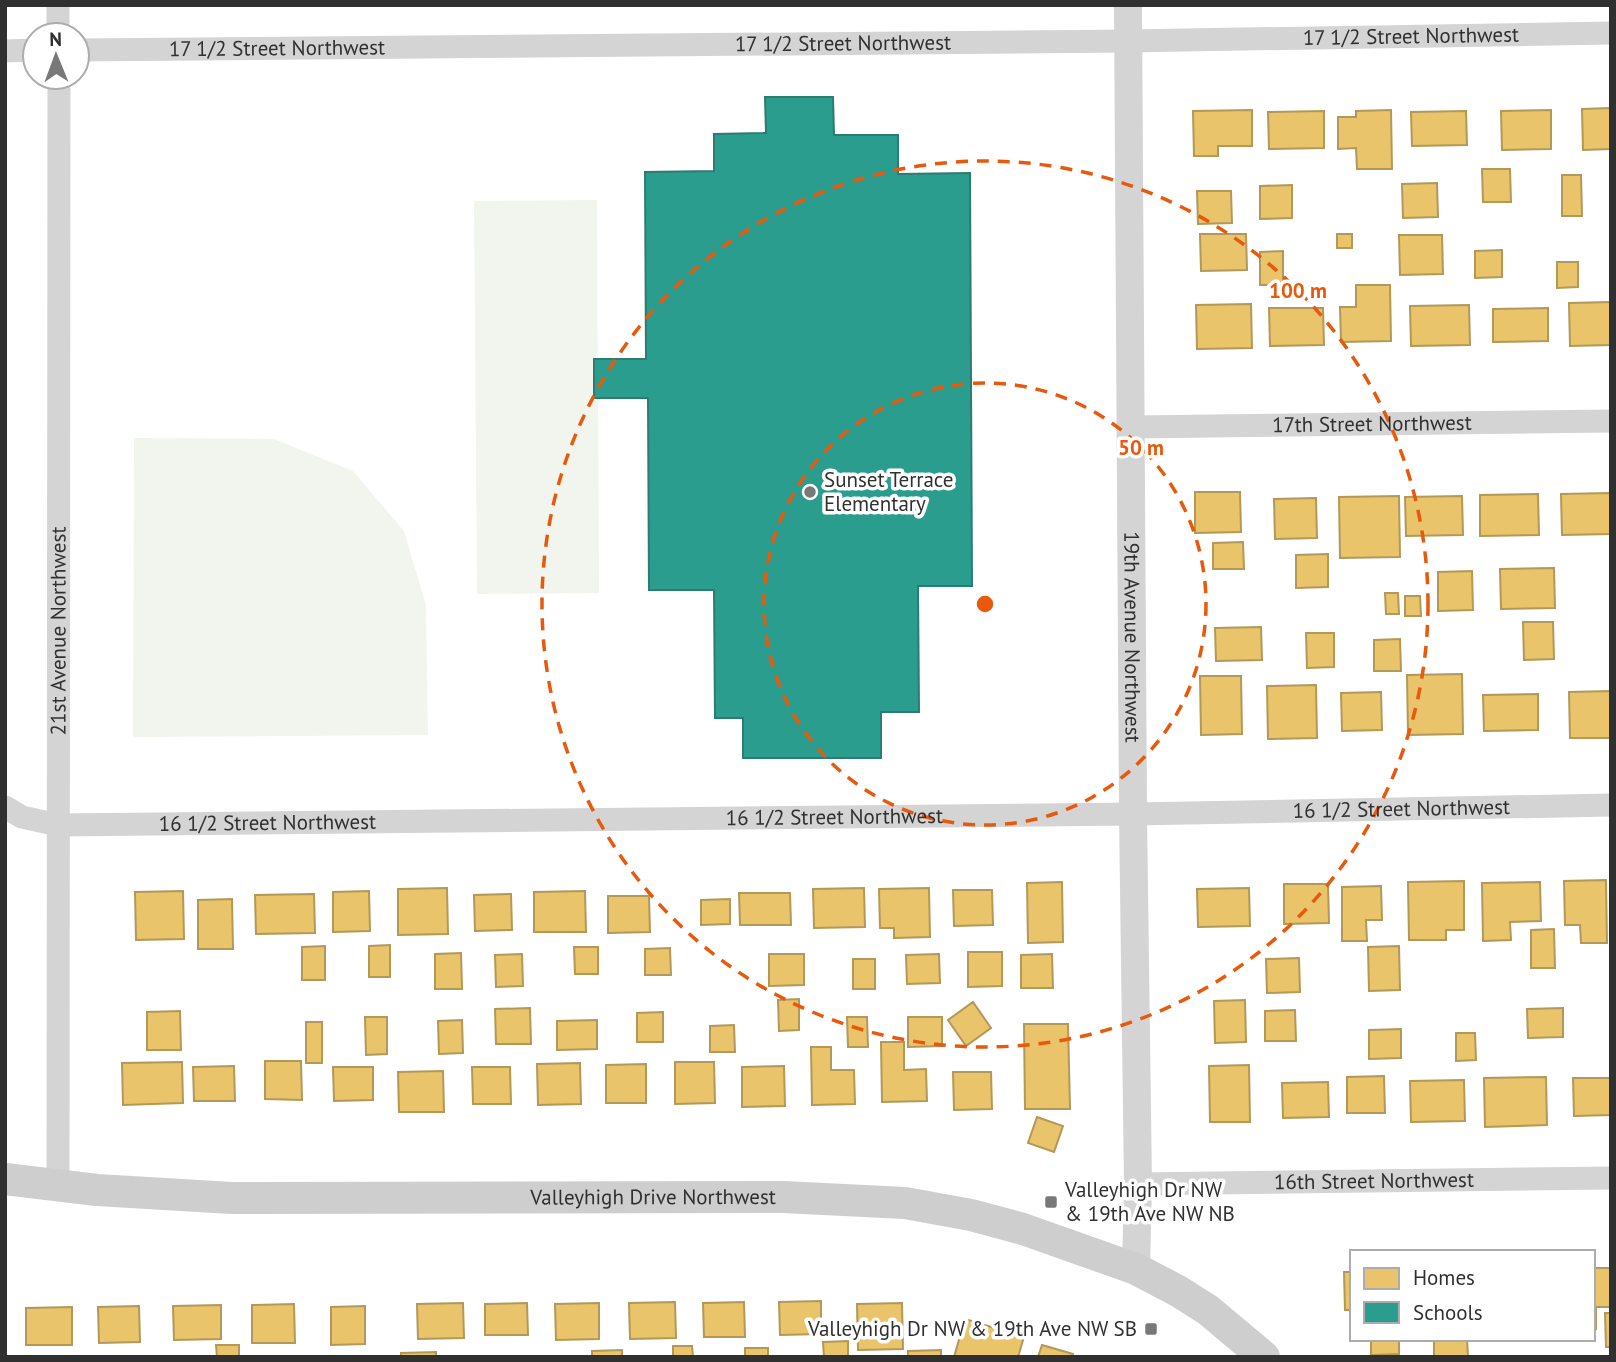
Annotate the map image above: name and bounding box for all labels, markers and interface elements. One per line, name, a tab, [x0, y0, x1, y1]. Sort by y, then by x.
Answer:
north arrow	[21, 21, 91, 91]
street label: 17 1/2 Street Northwest	[1303, 21, 1519, 51]
text: N	[49, 27, 62, 51]
street label: 17 1/2 Street Northwest	[735, 29, 951, 57]
street label: 17 1/2 Street Northwest	[169, 33, 385, 62]
text: 100 m	[1269, 277, 1327, 304]
street label: 17th Street Northwest	[1272, 409, 1472, 438]
text: 50 m	[1118, 434, 1164, 461]
place label: Sunset Terrace Elementary	[824, 466, 954, 517]
marker: Sunset Terrace Elementary	[802, 484, 818, 500]
street label: 21st Avenue Northwest	[44, 527, 72, 735]
street label: 19th Avenue Northwest	[1118, 531, 1147, 743]
centre of rings	[973, 592, 997, 616]
street label: 16 1/2 Street Northwest	[1292, 793, 1510, 824]
street label: 16 1/2 Street Northwest	[726, 802, 943, 831]
street label: 16 1/2 Street Northwest	[159, 808, 376, 837]
street label: 16th Street Northwest	[1274, 1166, 1474, 1195]
place label: Valleyhigh Dr NW & 19th Ave NW NB	[1064, 1176, 1235, 1227]
street label: Valleyhigh Drive Northwest	[529, 1183, 776, 1210]
marker: Valleyhigh Dr NW & 19th Ave NW NB	[1043, 1194, 1059, 1210]
legend	[1350, 1250, 1595, 1341]
text: Homes	[1413, 1264, 1475, 1291]
text: Schools	[1413, 1299, 1483, 1326]
place label: Valleyhigh Dr NW & 19th Ave NW SB	[807, 1315, 1137, 1342]
marker: Valleyhigh Dr NW & 19th Ave NW SB	[1143, 1321, 1159, 1337]

